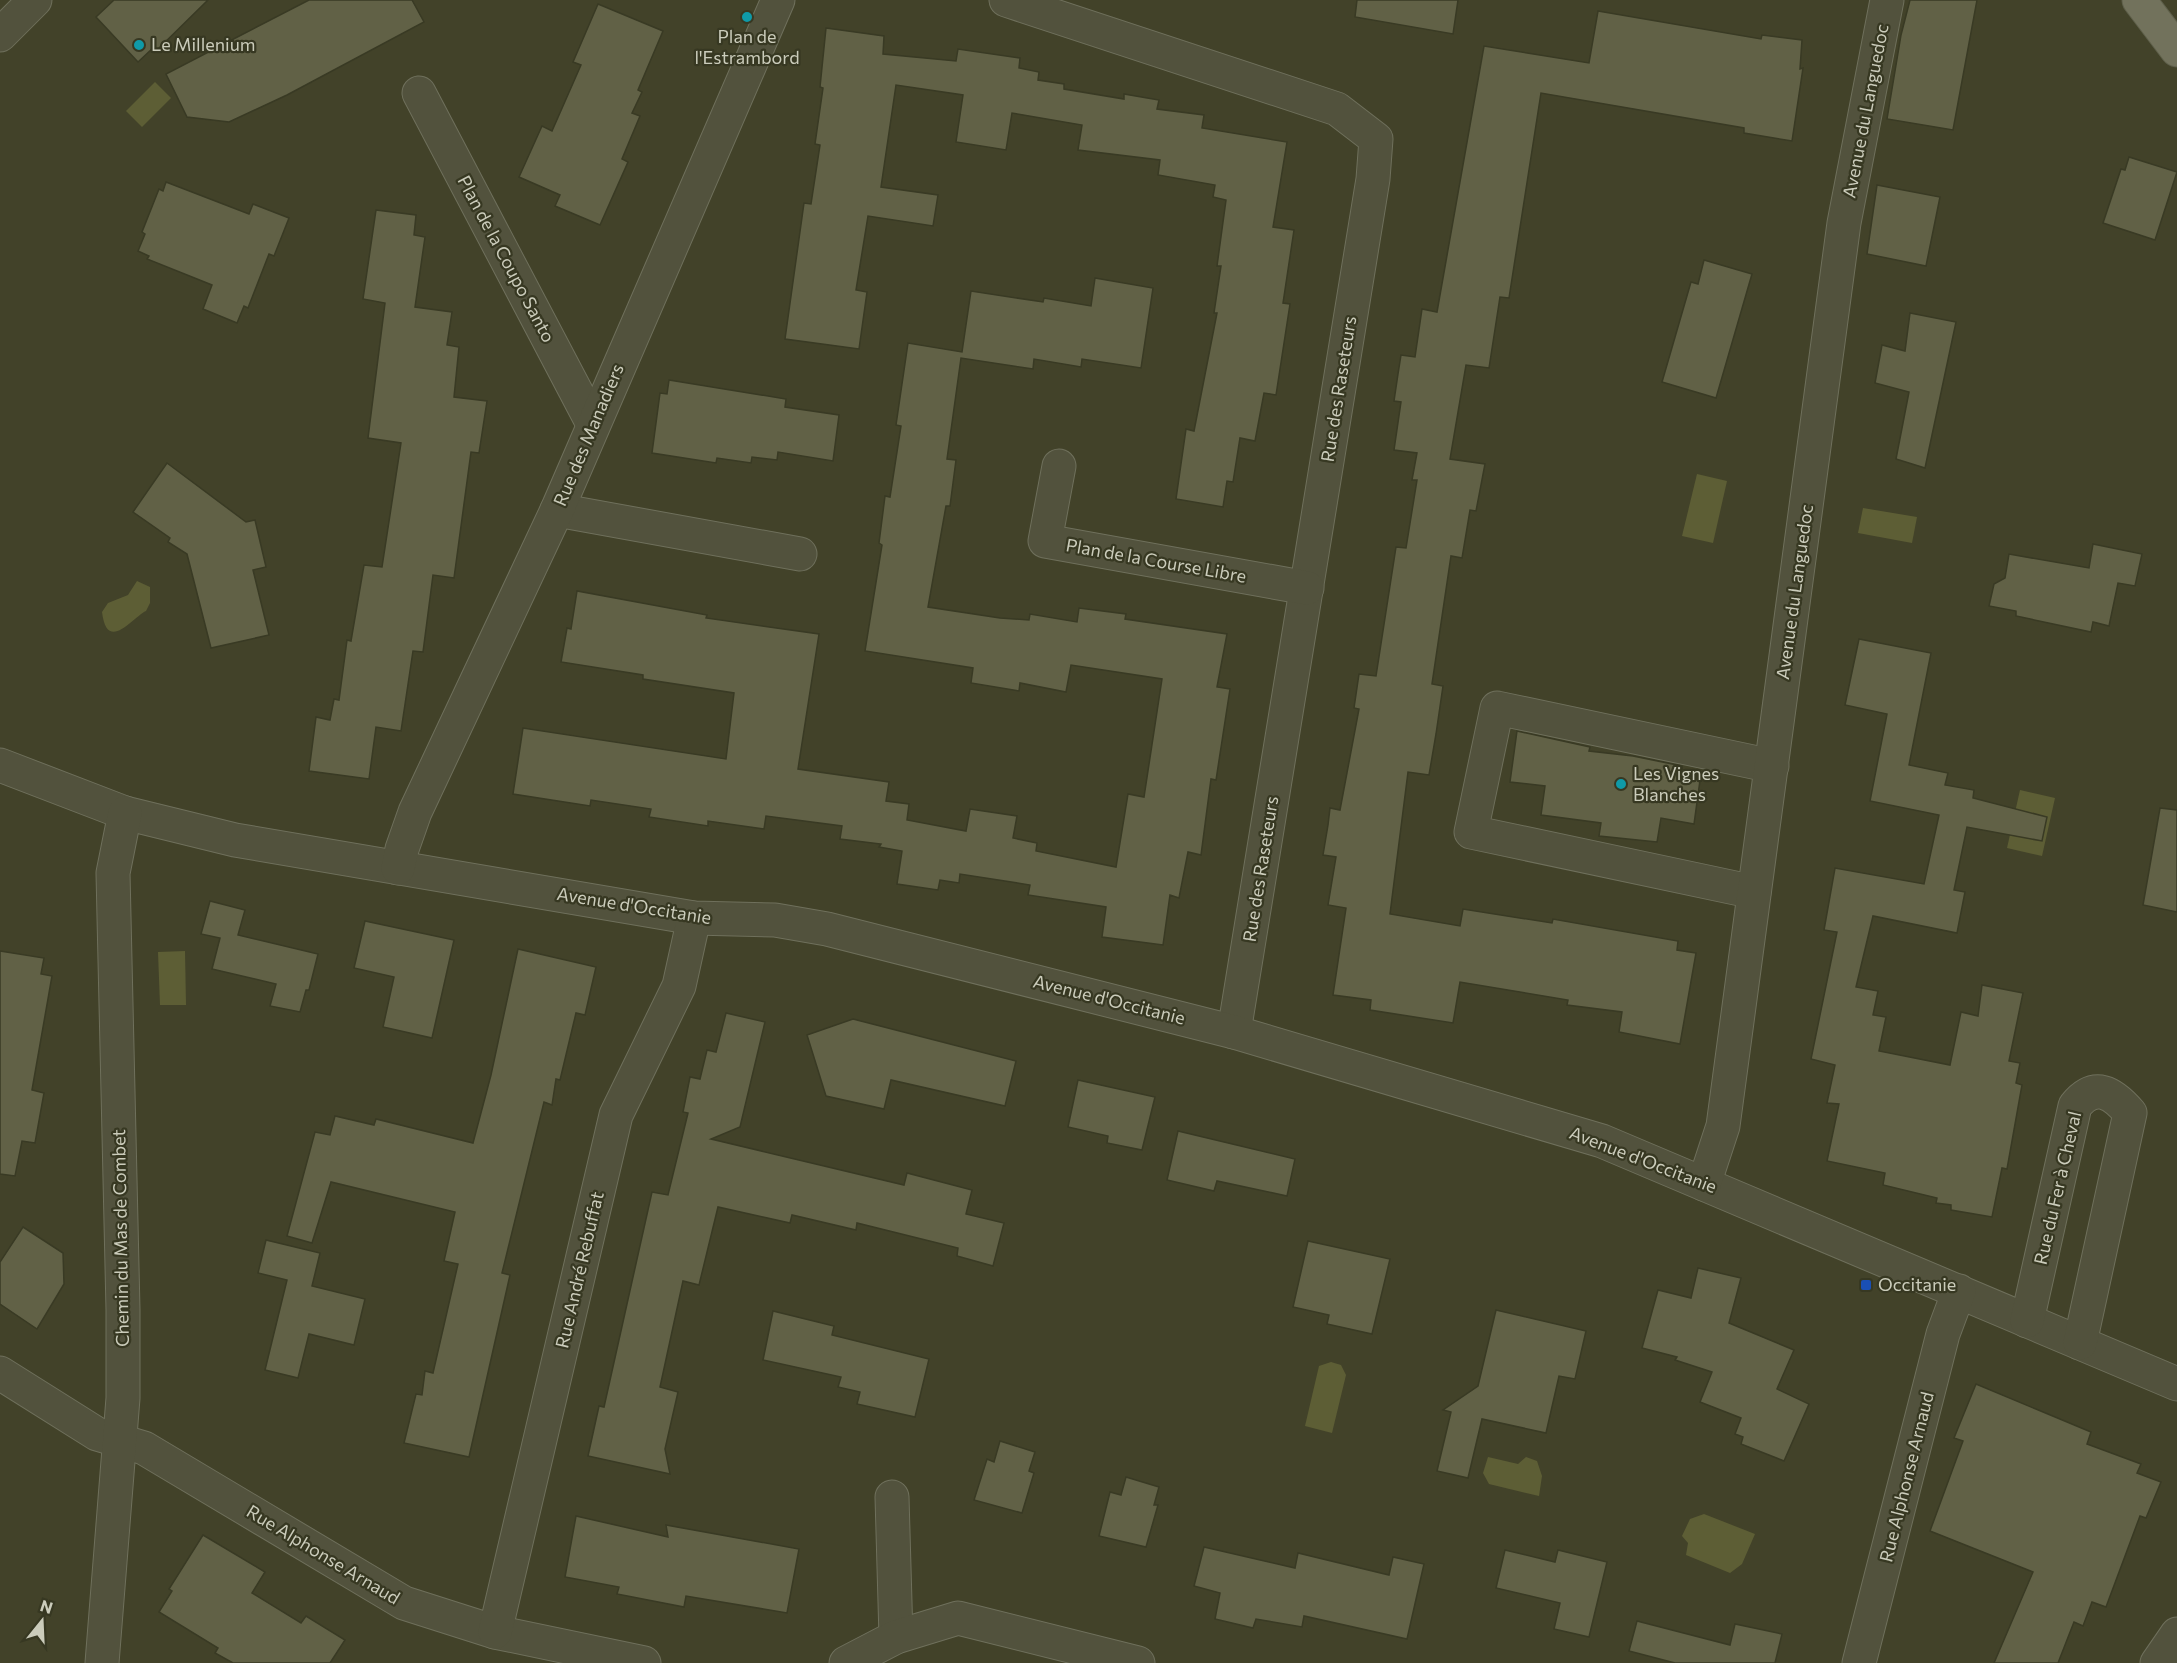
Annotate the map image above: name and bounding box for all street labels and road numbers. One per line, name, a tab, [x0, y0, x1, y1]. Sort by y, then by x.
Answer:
street label: Avenue du Languedoc	[1837, 22, 1893, 200]
street label: Plan de la Coupo Santo	[453, 171, 560, 346]
street label: Rue des Raseteurs	[1316, 314, 1360, 463]
street label: Rue des Manadiers	[548, 360, 628, 509]
street label: Avenue du Languedoc	[1771, 503, 1817, 681]
street label: Plan de la Course Libre	[1064, 533, 1248, 587]
street label: Rue des Raseteurs	[1238, 794, 1282, 943]
street label: Avenue d'Occitanie	[555, 882, 713, 928]
street label: Avenue d'Occitanie	[1031, 970, 1188, 1029]
street label: Rue du Fer à Cheval	[2029, 1109, 2085, 1267]
street label: Avenue d'Occitanie	[1567, 1121, 1720, 1197]
street label: Chemin du Mas de Combet	[107, 1129, 133, 1347]
street label: Rue André Rebuffat	[550, 1189, 608, 1350]
street label: Rue Alphonse Arnaud	[1874, 1389, 1938, 1564]
street label: Rue Alphonse Arnaud	[243, 1500, 404, 1609]

